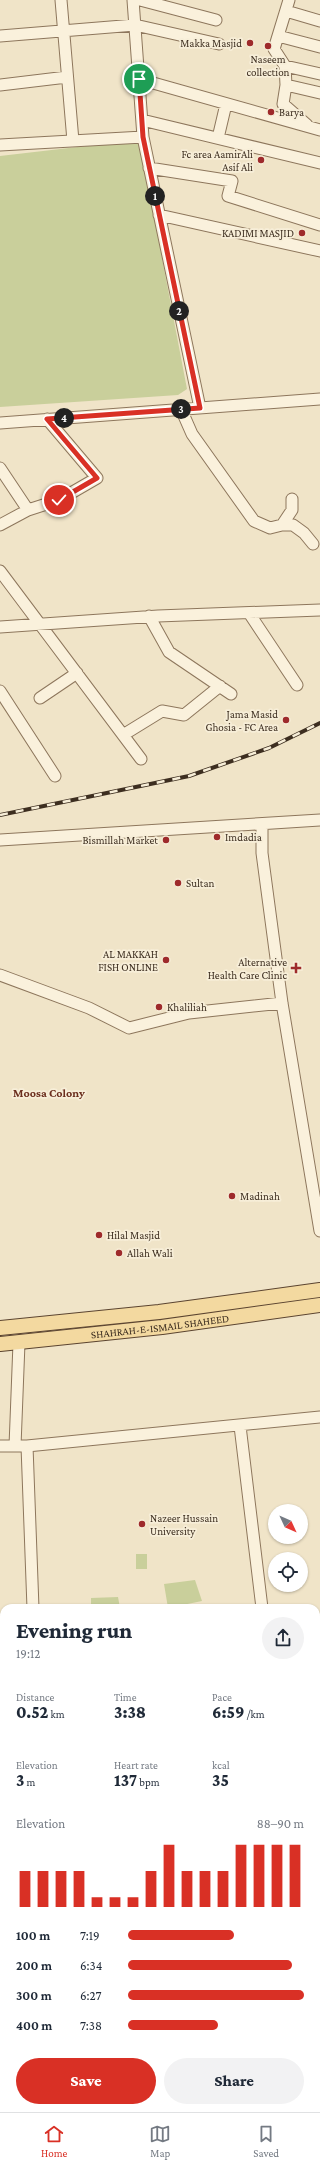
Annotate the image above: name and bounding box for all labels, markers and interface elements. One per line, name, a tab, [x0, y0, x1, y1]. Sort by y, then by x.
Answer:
place label: Makka Masjid	[180, 37, 242, 50]
marker: Makka Masjid	[245, 38, 255, 48]
marker: Naseem collection	[263, 41, 273, 51]
place label: Naseem collection	[246, 53, 290, 78]
pin	[122, 62, 156, 96]
icon: arrive	[128, 68, 150, 90]
place label: Barya	[279, 106, 304, 119]
marker: Barya	[266, 107, 276, 117]
place label: Fc area AamirAli Asif Ali	[181, 148, 253, 173]
marker: Fc area AamirAli Asif Ali	[256, 155, 266, 165]
pin: 1	[145, 186, 165, 206]
text: 1	[153, 190, 157, 202]
place label: KADIMI MASJID	[222, 227, 294, 240]
marker: KADIMI MASJID	[297, 228, 307, 238]
pin: 2	[169, 301, 189, 321]
text: 2	[176, 305, 182, 317]
pin: 3	[171, 399, 191, 419]
text: 3	[178, 403, 184, 415]
pin: 4	[54, 408, 74, 428]
text: 4	[61, 412, 67, 424]
pin	[42, 483, 76, 517]
icon: check	[48, 489, 70, 511]
place label: Jama Masid Ghosia - FC Area	[205, 708, 278, 733]
marker: Jama Masid Ghosia - FC Area	[281, 715, 291, 725]
place label: Imdadia	[225, 831, 262, 843]
marker: Imdadia	[212, 832, 222, 842]
place label: Bismillah Market	[83, 834, 158, 846]
marker: Bismillah Market	[161, 835, 171, 845]
place label: Sultan	[186, 877, 215, 889]
marker: Sultan	[173, 878, 183, 888]
place label: AL MAKKAH FISH ONLINE	[98, 948, 158, 973]
marker: AL MAKKAH FISH ONLINE	[161, 955, 171, 965]
place label: Alternative Health Care Clinic	[208, 956, 287, 981]
marker: Alternative Health Care Clinic	[290, 962, 302, 974]
place label: Khaliliah	[167, 1001, 207, 1013]
marker: Khaliliah	[154, 1002, 164, 1012]
district label: Moosa Colony	[13, 1086, 85, 1100]
place label: Madinah	[240, 1190, 280, 1202]
marker: Madinah	[227, 1191, 237, 1201]
place label: Hilal Masjid	[107, 1229, 160, 1242]
marker: Hilal Masjid	[94, 1230, 104, 1240]
place label: Allah Wali	[127, 1247, 173, 1259]
marker: Allah Wali	[114, 1248, 124, 1258]
street label: SHAHRAH-E-ISMAIL SHAHEED	[90, 1312, 230, 1340]
north arrow	[268, 1504, 308, 1544]
map controls	[268, 1504, 308, 1592]
place label: Nazeer Hussain University	[150, 1512, 218, 1538]
marker: Nazeer Hussain University	[137, 1519, 147, 1529]
button: locate	[268, 1552, 308, 1592]
button: share	[262, 1617, 304, 1659]
text: Evening run	[16, 1618, 132, 1643]
text: 19:12	[16, 1646, 40, 1661]
text: Distance	[16, 1691, 54, 1703]
text: Time	[114, 1691, 137, 1703]
text: Pace	[212, 1691, 232, 1703]
text: 0.52	[16, 1703, 48, 1722]
text: 3:38	[114, 1703, 146, 1722]
text: 6:59	[212, 1703, 244, 1722]
text: km	[48, 1708, 65, 1720]
text: /km	[244, 1708, 265, 1720]
text: Elevation	[16, 1759, 58, 1771]
text: Heart rate	[114, 1759, 158, 1771]
text: kcal	[212, 1759, 230, 1771]
text: 3	[16, 1771, 24, 1790]
text: 137	[114, 1771, 137, 1790]
text: 35	[212, 1771, 229, 1790]
text: m	[24, 1776, 35, 1788]
text: bpm	[137, 1776, 160, 1788]
text: Elevation	[16, 1816, 65, 1831]
text: 88–90 m	[257, 1816, 304, 1831]
text: 100 m	[16, 1928, 50, 1943]
text: 7:19	[80, 1928, 100, 1943]
text: 200 m	[16, 1958, 52, 1973]
text: 6:34	[80, 1958, 102, 1973]
text: 300 m	[16, 1988, 52, 2003]
text: 6:27	[80, 1988, 102, 2003]
text: 400 m	[16, 2018, 52, 2033]
text: 7:38	[80, 2018, 102, 2033]
button: Save	[16, 2058, 156, 2104]
button: Share	[164, 2058, 304, 2104]
tab: Home	[41, 2123, 67, 2159]
tab: Map	[149, 2123, 171, 2159]
tab: Saved	[253, 2123, 279, 2159]

